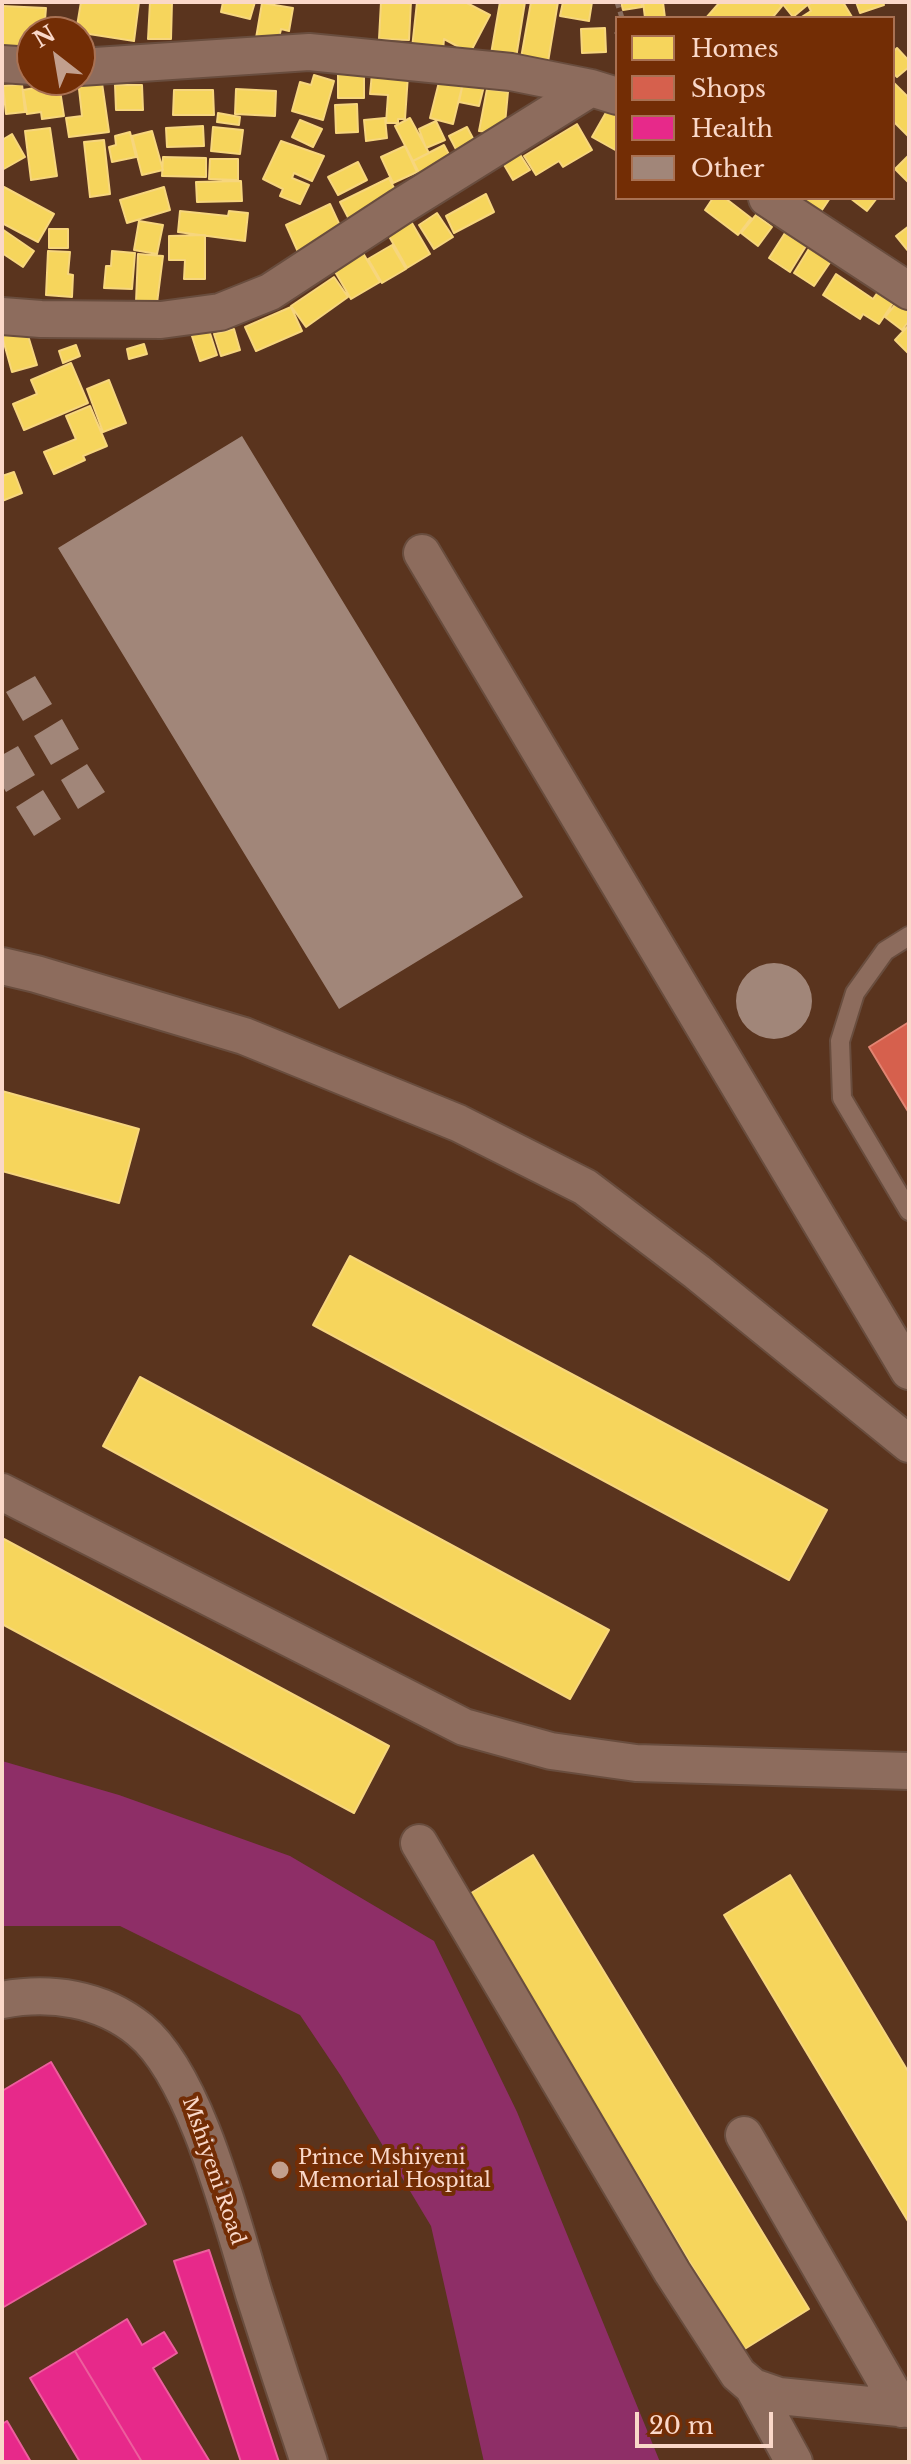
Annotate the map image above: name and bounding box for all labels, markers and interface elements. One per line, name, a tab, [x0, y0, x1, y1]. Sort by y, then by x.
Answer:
north arrow	[16, 16, 96, 96]
legend	[615, 16, 895, 200]
text: N	[29, 20, 60, 54]
text: Homes	[691, 34, 779, 63]
text: Shops	[691, 74, 766, 103]
text: Health	[691, 114, 773, 143]
text: Other	[691, 154, 765, 183]
street label: Mshiyeni Road	[176, 2094, 250, 2248]
place label: Prince Mshiyeni Memorial Hospital	[298, 2146, 491, 2193]
marker: Prince Mshiyeni Memorial Hospital	[269, 2159, 291, 2181]
scale bar	[639, 2396, 777, 2446]
text: 20 m	[649, 2411, 714, 2440]

